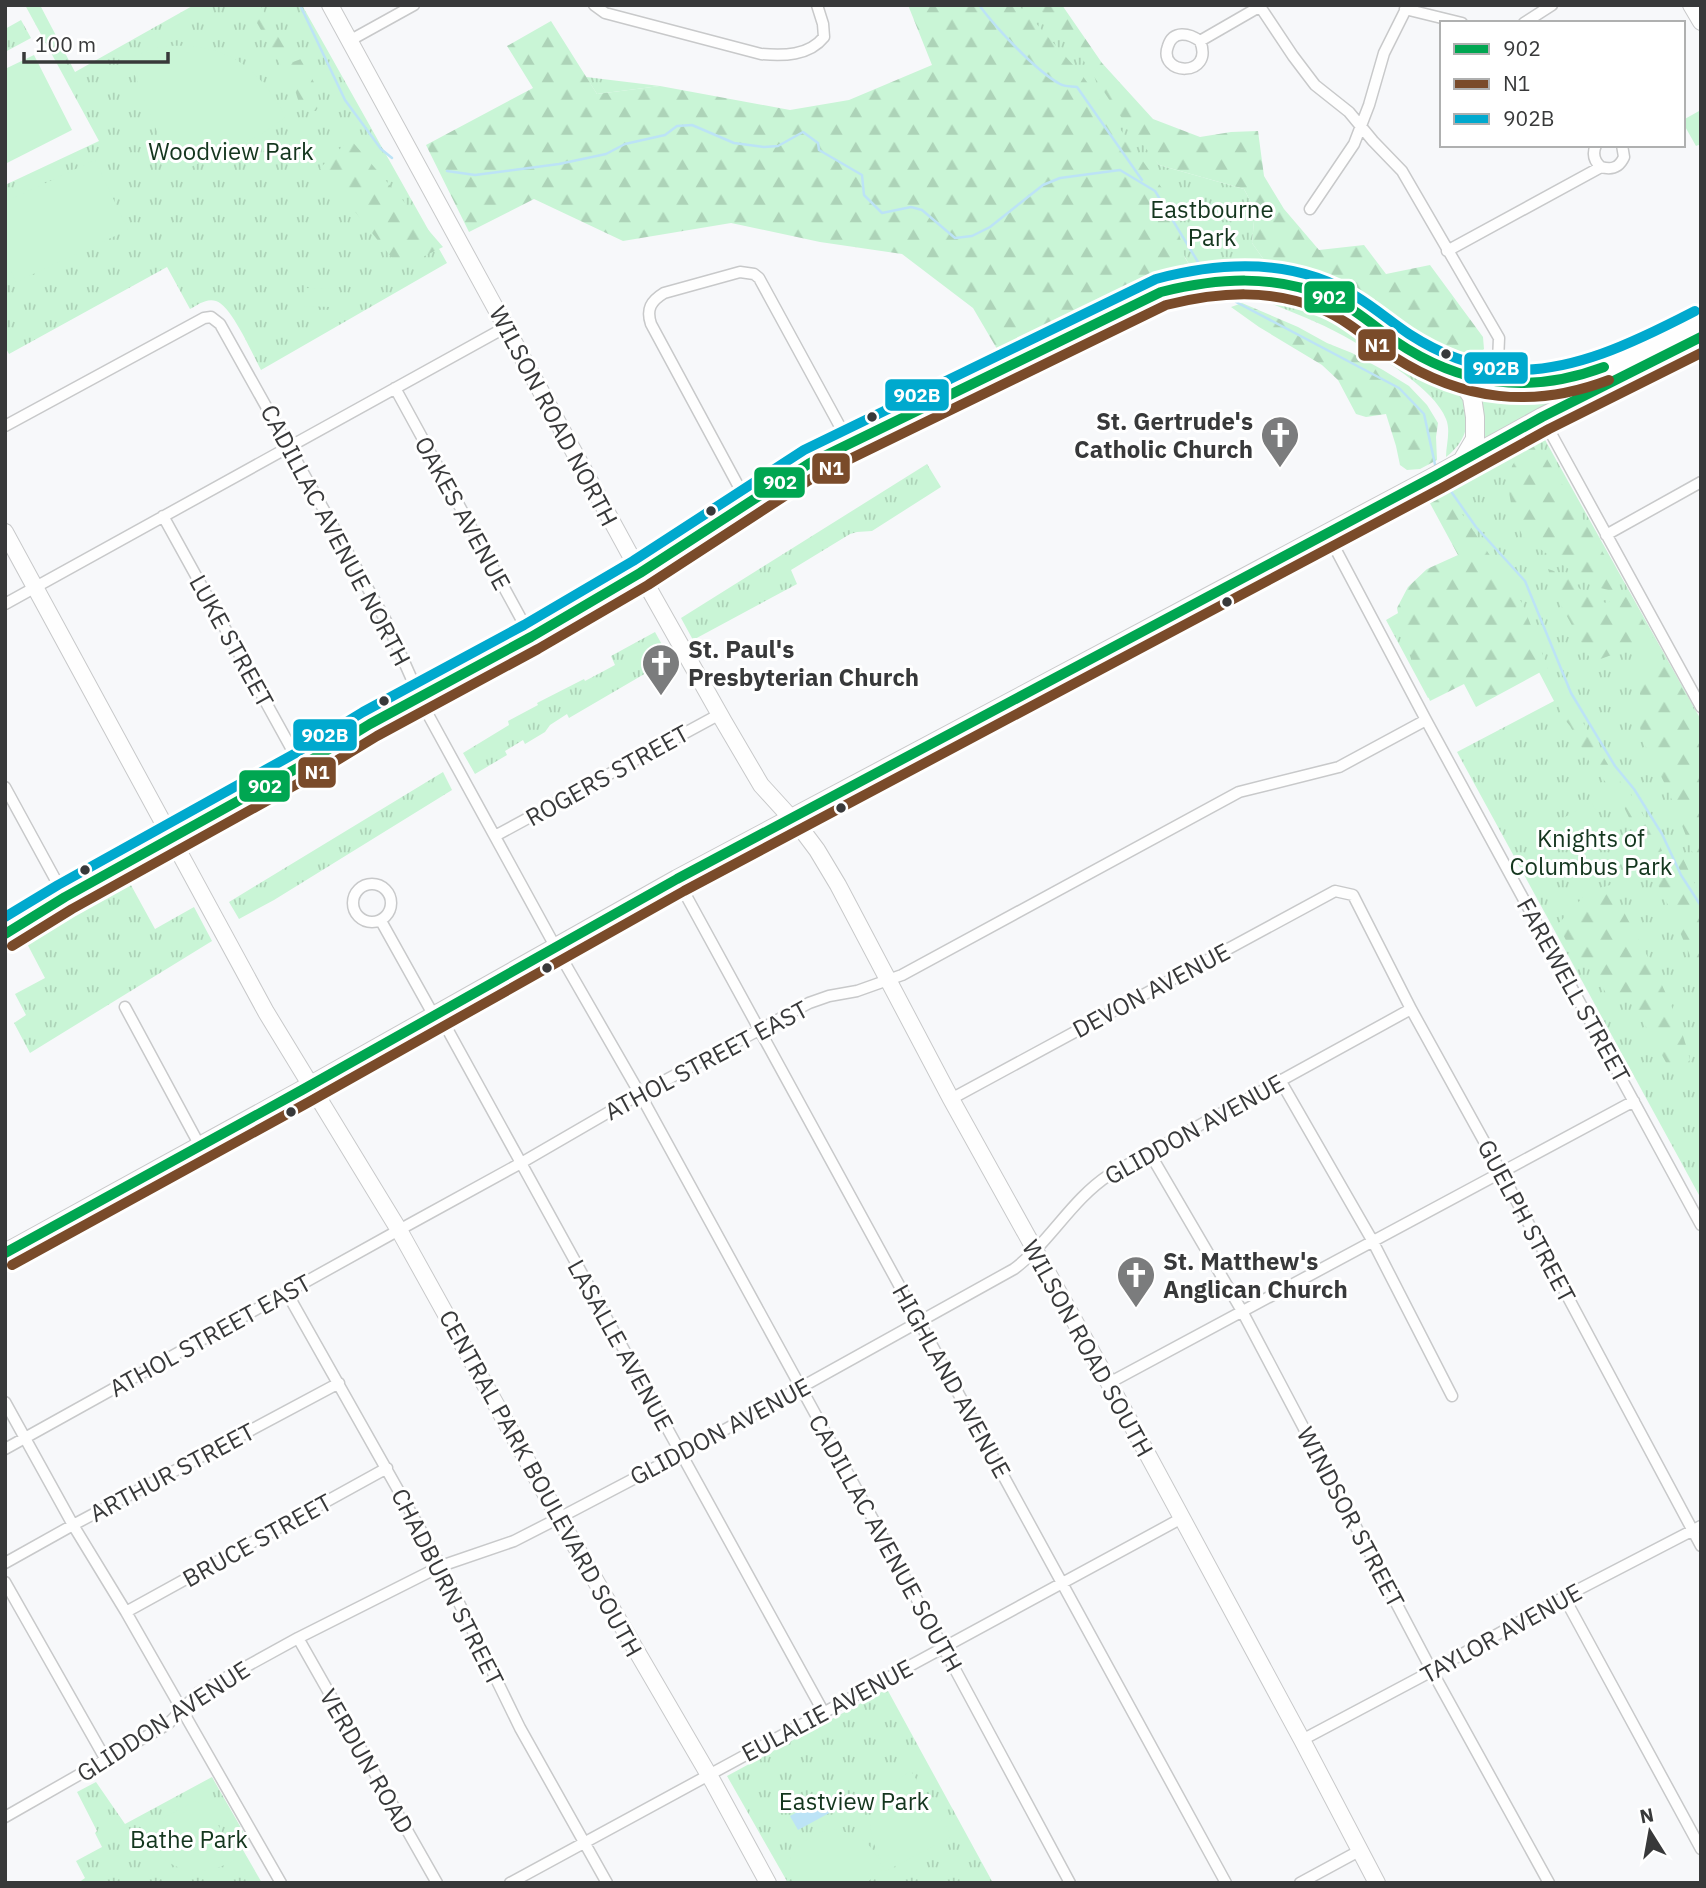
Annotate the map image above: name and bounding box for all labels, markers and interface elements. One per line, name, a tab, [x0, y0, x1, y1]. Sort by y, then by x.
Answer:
scale bar	[24, 21, 168, 65]
legend	[1440, 21, 1685, 147]
text: 100 m	[35, 30, 96, 58]
text: 902	[1503, 34, 1541, 62]
text: N1	[1503, 69, 1530, 97]
text: 902B	[1503, 104, 1555, 132]
park label: Woodview Park	[148, 135, 314, 167]
park label: Eastbourne Park	[1150, 193, 1274, 253]
line badge: 902	[1303, 280, 1356, 314]
text: 902	[1312, 285, 1346, 309]
street label: WILSON ROAD NORTH	[482, 300, 626, 532]
line badge: N1	[1357, 328, 1397, 362]
text: N1	[1364, 333, 1390, 357]
unlabelled marker	[1439, 347, 1453, 361]
line badge: 902B	[1463, 351, 1529, 385]
text: 902B	[1473, 356, 1519, 380]
line badge: 902B	[884, 378, 950, 412]
text: 902B	[894, 383, 940, 407]
street label: CADILLAC AVENUE NORTH	[253, 399, 419, 671]
place label: St. Gertrude's Catholic Church	[1074, 405, 1253, 465]
unlabelled marker	[865, 410, 879, 424]
church icon: St. Gertrude's Catholic Church	[1259, 414, 1301, 469]
street label: OAKES AVENUE	[408, 430, 518, 596]
line badge: N1	[811, 452, 851, 485]
text: N1	[818, 456, 844, 480]
line badge: 902	[753, 466, 806, 499]
text: 902	[763, 470, 797, 494]
unlabelled marker	[704, 504, 718, 518]
street label: LUKE STREET	[182, 569, 282, 713]
unlabelled marker	[1220, 595, 1234, 609]
place label: St. Paul's Presbyterian Church	[688, 633, 919, 693]
church icon: St. Paul's Presbyterian Church	[640, 642, 682, 697]
unlabelled marker	[377, 694, 391, 708]
street label: ROGERS STREET	[520, 717, 695, 833]
line badge: 902B	[292, 718, 358, 752]
text: 902B	[302, 723, 348, 747]
line badge: N1	[297, 756, 337, 789]
text: N1	[304, 760, 330, 784]
line badge: 902	[238, 769, 291, 803]
text: 902	[248, 774, 282, 798]
unlabelled marker	[834, 801, 848, 815]
park label: Knights of Columbus Park	[1510, 822, 1673, 882]
unlabelled marker	[78, 863, 92, 877]
street label: FAREWELL STREET	[1510, 892, 1638, 1088]
street label: DEVON AVENUE	[1067, 935, 1235, 1045]
unlabelled marker	[540, 961, 554, 975]
street label: ATHOL STREET EAST	[599, 993, 814, 1127]
street label: GLIDDON AVENUE	[1099, 1066, 1289, 1192]
unlabelled marker	[284, 1105, 298, 1119]
street label: GUELPH STREET	[1470, 1134, 1584, 1308]
street label: WILSON ROAD SOUTH	[1015, 1234, 1161, 1462]
place label: St. Matthew's Anglican Church	[1163, 1245, 1348, 1305]
street label: LASALLE AVENUE	[561, 1254, 681, 1436]
church icon: St. Matthew's Anglican Church	[1115, 1254, 1157, 1309]
street label: ATHOL STREET EAST	[103, 1266, 317, 1404]
street label: HIGHLAND AVENUE	[885, 1278, 1019, 1484]
street label: CENTRAL PARK BOULEVARD SOUTH	[432, 1304, 650, 1662]
street label: GLIDDON AVENUE	[624, 1370, 816, 1492]
street label: CADILLAC AVENUE SOUTH	[802, 1408, 970, 1678]
street label: ARTHUR STREET	[84, 1415, 260, 1529]
street label: WINDSOR STREET	[1290, 1421, 1412, 1613]
street label: CHADBURN STREET	[384, 1483, 512, 1692]
street label: BRUCE STREET	[177, 1486, 338, 1594]
street label: TAYLOR AVENUE	[1415, 1575, 1587, 1691]
street label: EULALIE AVENUE	[736, 1651, 918, 1769]
street label: GLIDDON AVENUE	[70, 1653, 256, 1789]
street label: VERDUN ROAD	[313, 1683, 421, 1839]
park label: Eastview Park	[779, 1785, 929, 1817]
north arrow	[1615, 1797, 1685, 1867]
text: N	[1638, 1802, 1656, 1828]
park label: Bathe Park	[130, 1823, 248, 1855]

